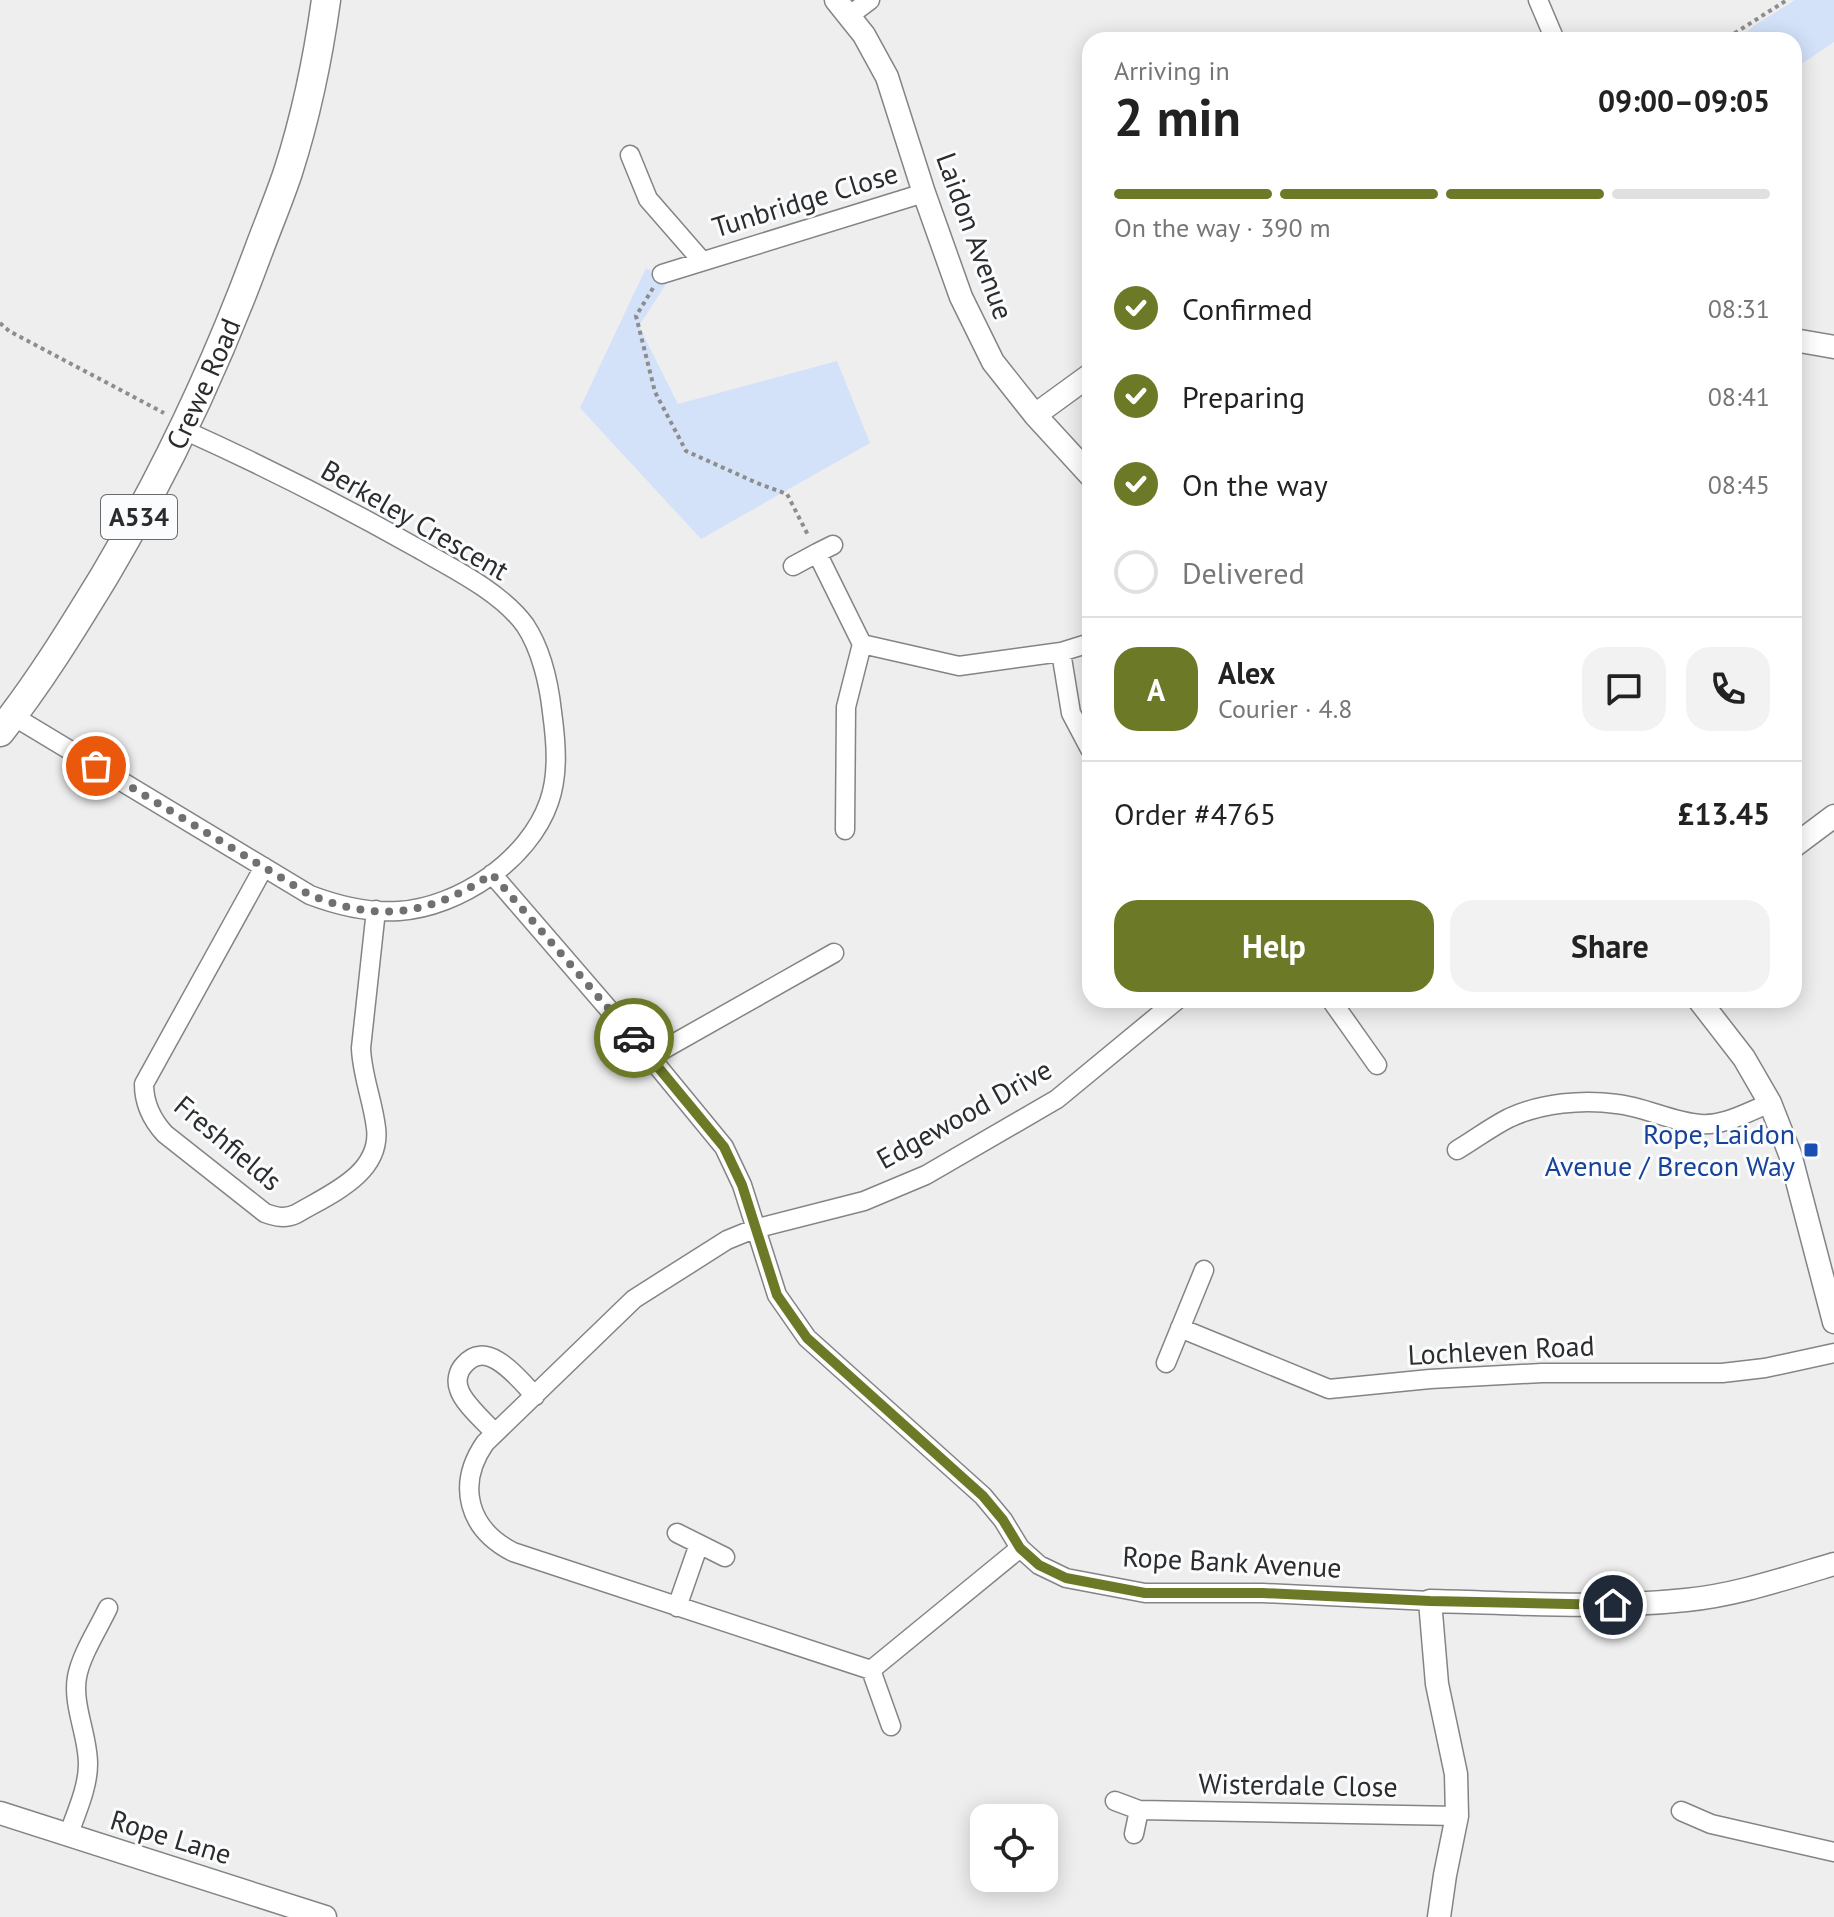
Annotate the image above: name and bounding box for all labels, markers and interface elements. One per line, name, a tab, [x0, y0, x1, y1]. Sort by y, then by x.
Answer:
text: Arriving in	[1114, 54, 1230, 87]
text: 09:00–09:05	[1598, 81, 1770, 120]
text: 2 min	[1114, 83, 1241, 150]
street label: Laidon Avenue	[928, 147, 1023, 324]
street label: Tunbridge Close	[708, 154, 902, 245]
text: On the way · 390 m	[1114, 211, 1331, 244]
icon: check	[1114, 286, 1158, 330]
text: Confirmed	[1182, 289, 1313, 328]
text: 08:31	[1708, 292, 1770, 325]
street label: Crewe Road	[157, 313, 248, 456]
icon: check	[1114, 374, 1158, 418]
text: Preparing	[1182, 377, 1305, 416]
text: 08:41	[1708, 380, 1770, 413]
street label: Berkeley Crescent	[315, 451, 516, 589]
icon: check	[1114, 462, 1158, 506]
text: On the way	[1182, 465, 1328, 504]
text: 08:45	[1708, 468, 1770, 501]
road number: A534	[101, 495, 177, 539]
text: Delivered	[1182, 553, 1305, 592]
button: chat	[1582, 647, 1666, 731]
button: phone	[1686, 647, 1770, 731]
text: Alex	[1218, 653, 1275, 692]
text: A	[1147, 670, 1165, 709]
text: Courier · 4.8	[1218, 692, 1352, 725]
pin	[62, 732, 130, 800]
icon: bag	[74, 744, 118, 788]
text: Order #4765	[1114, 794, 1276, 833]
text: £13.45	[1678, 794, 1770, 833]
button: Help	[1114, 900, 1434, 992]
button: Share	[1450, 900, 1770, 992]
courier	[594, 998, 674, 1078]
icon: car	[612, 1016, 656, 1060]
street label: Edgewood Drive	[870, 1050, 1058, 1177]
street label: Freshfields	[167, 1087, 290, 1198]
place label: Rope, Laidon Avenue / Brecon Way	[1545, 1115, 1795, 1184]
marker: Rope, Laidon Avenue / Brecon Way	[1802, 1141, 1820, 1159]
street label: Lochleven Road	[1407, 1326, 1595, 1373]
street label: Rope Bank Avenue	[1122, 1537, 1343, 1586]
pin	[1579, 1571, 1647, 1639]
icon: home	[1591, 1583, 1635, 1627]
street label: Wisterdale Close	[1198, 1764, 1398, 1805]
street label: Rope Lane	[106, 1801, 236, 1872]
map controls	[970, 1804, 1058, 1892]
button: locate	[970, 1804, 1058, 1892]

